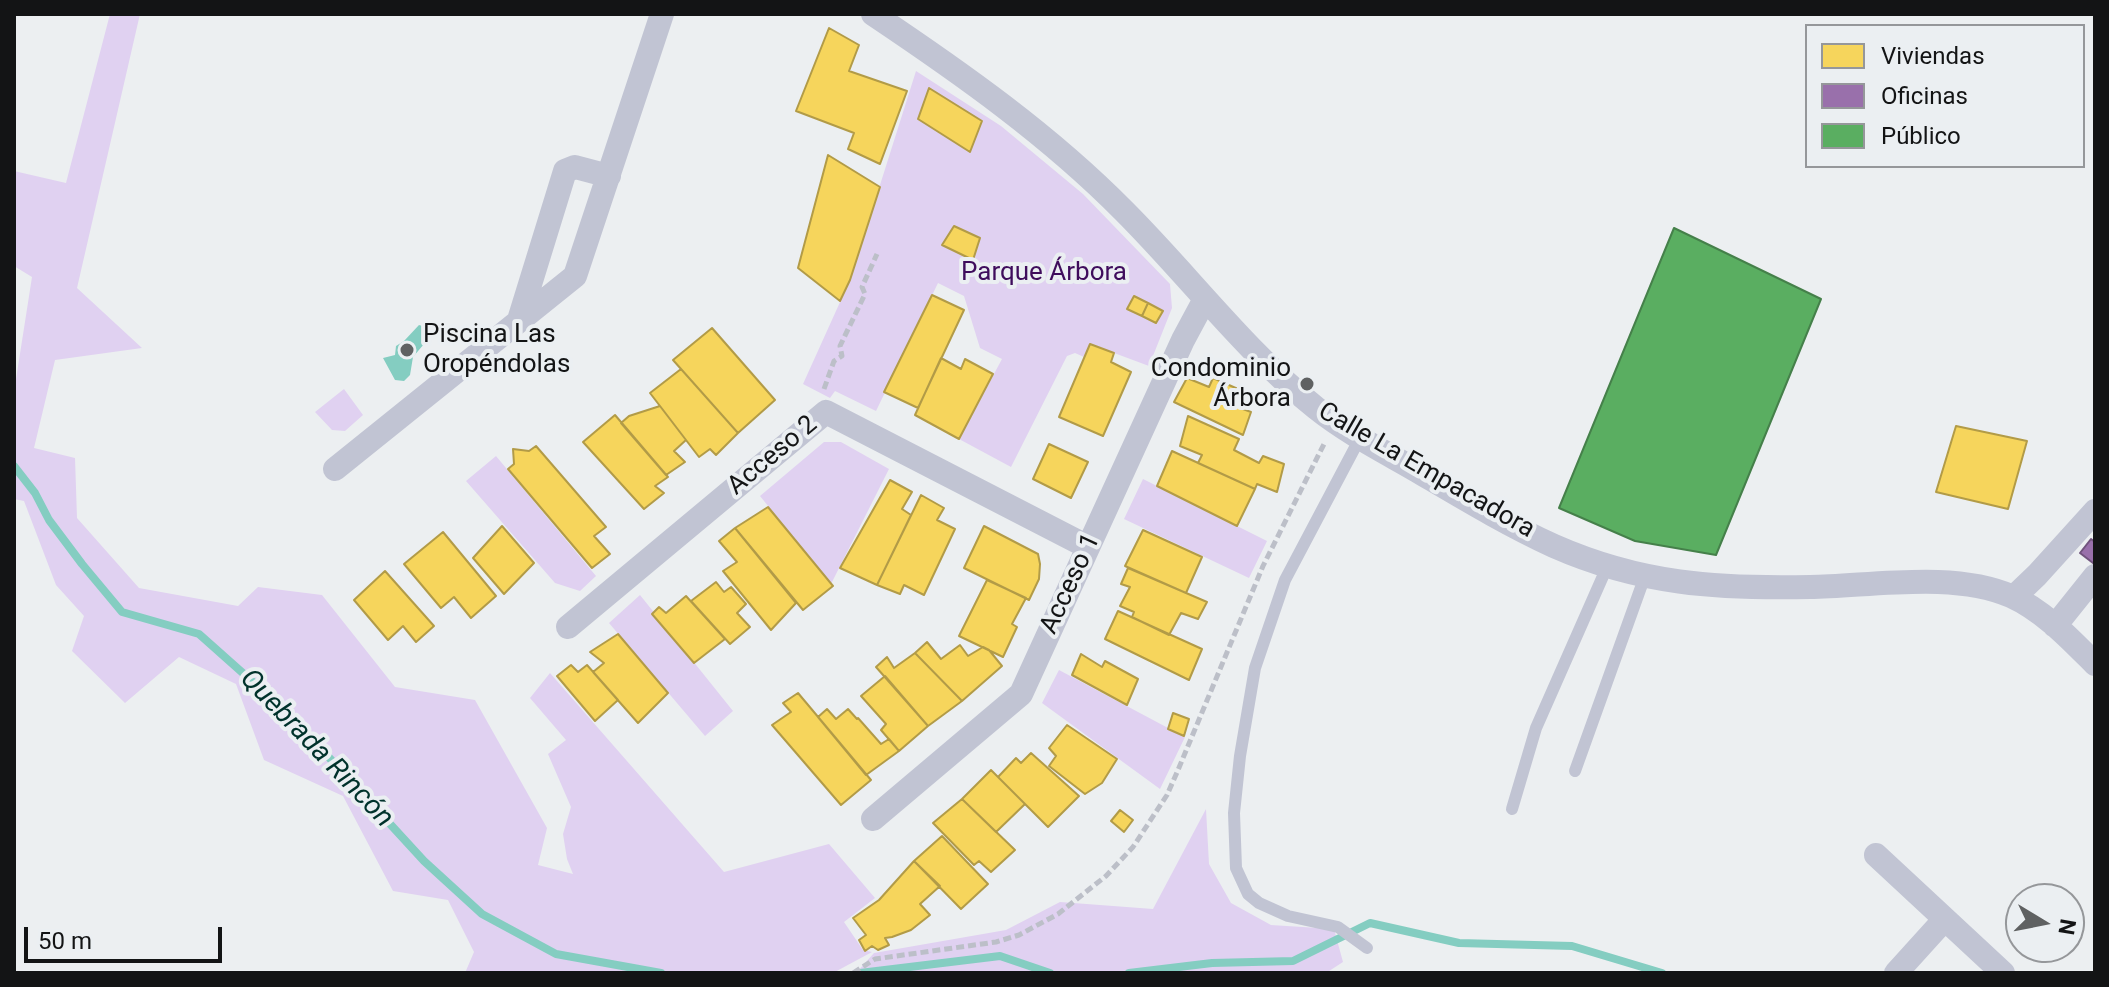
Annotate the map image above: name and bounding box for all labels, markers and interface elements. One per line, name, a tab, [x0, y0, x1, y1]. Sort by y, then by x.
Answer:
legend	[1805, 24, 2085, 168]
text: Viviendas	[1881, 42, 1985, 70]
text: Oficinas	[1881, 82, 1968, 110]
text: Público	[1881, 122, 1961, 150]
park label: Parque Árbora	[961, 257, 1127, 289]
place label: Piscina Las Oropéndolas	[423, 319, 570, 380]
marker: Piscina Las Oropéndolas	[398, 341, 416, 359]
place label: Condominio Árbora	[1151, 353, 1291, 414]
marker: Condominio Árbora	[1298, 375, 1316, 393]
street label: Calle La Empacadora	[1312, 396, 1540, 546]
street label: Acceso 2	[722, 410, 824, 502]
street label: Acceso 1	[1034, 529, 1108, 639]
water label: Quebrada Rincón	[232, 663, 400, 835]
north arrow	[2005, 883, 2085, 963]
scale bar	[28, 911, 226, 961]
text: N	[2053, 917, 2081, 937]
text: 50 m	[38, 927, 92, 955]

